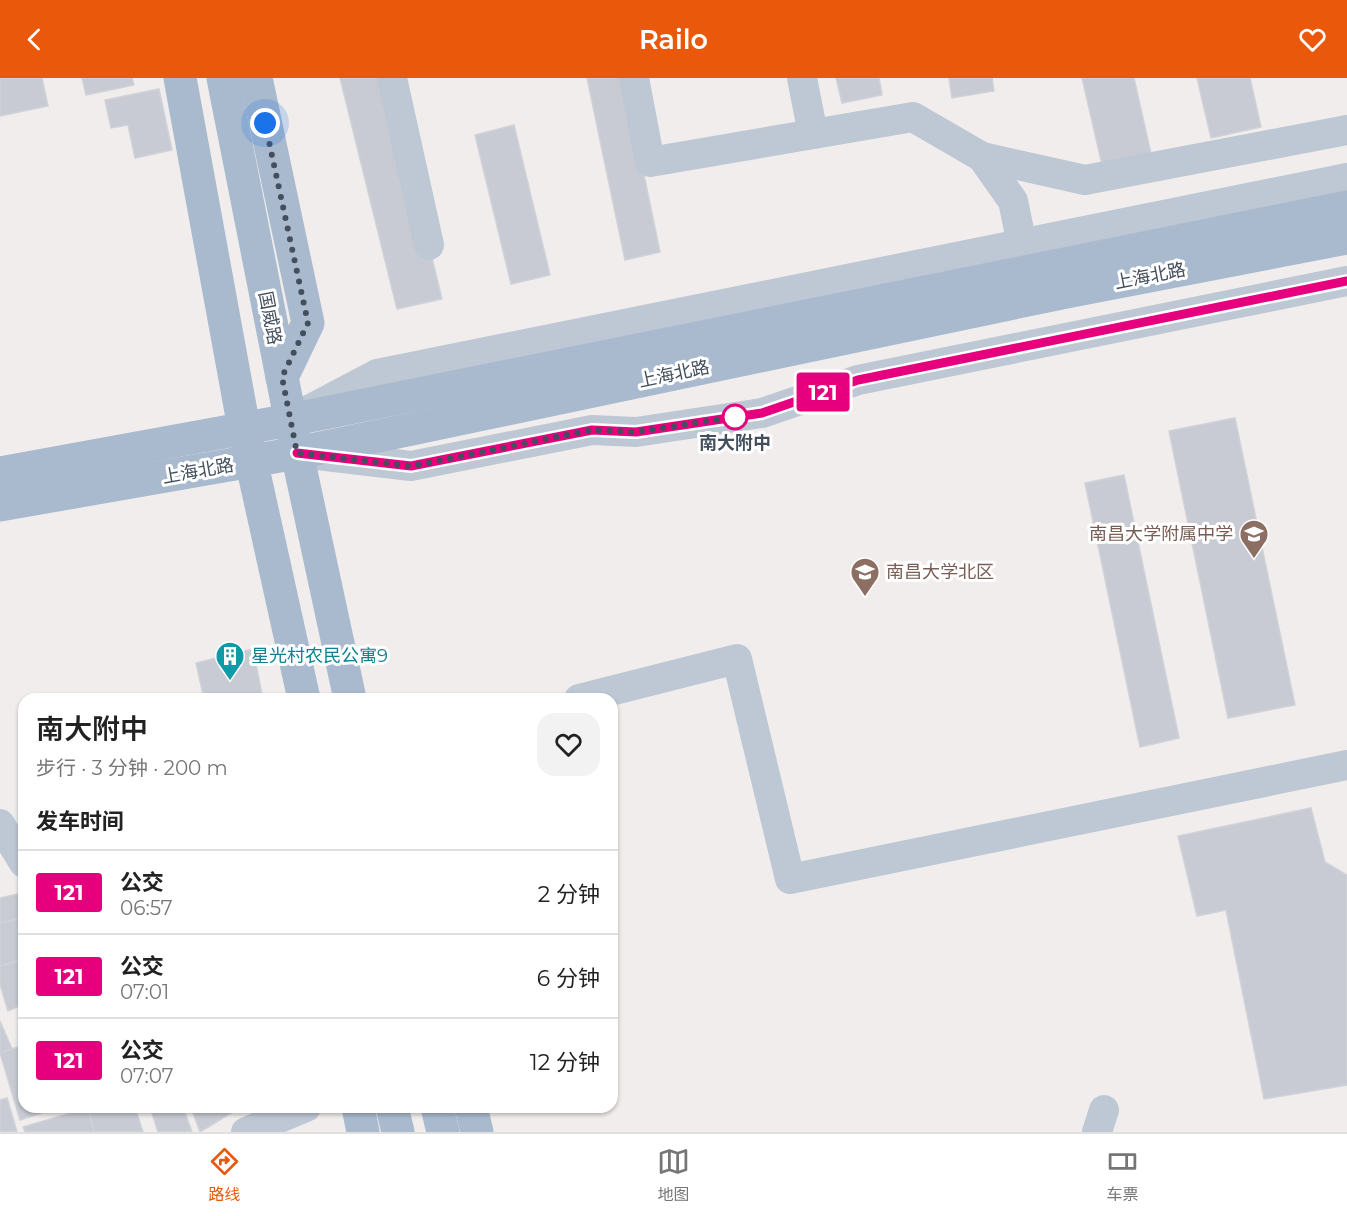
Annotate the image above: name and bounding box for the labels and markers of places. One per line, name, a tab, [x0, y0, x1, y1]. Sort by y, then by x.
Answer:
marker: 南大附中	[722, 404, 748, 430]
place label: 南大附中	[699, 432, 771, 454]
school or university icon: 南昌大学附属中学	[1238, 518, 1270, 560]
place label: 南昌大学附属中学	[1089, 523, 1233, 545]
school or university icon: 南昌大学北区	[849, 556, 881, 598]
place label: 南昌大学北区	[886, 561, 994, 583]
building icon: 星光村农民公寓9	[214, 640, 246, 682]
place label: 星光村农民公寓9	[251, 645, 388, 667]

